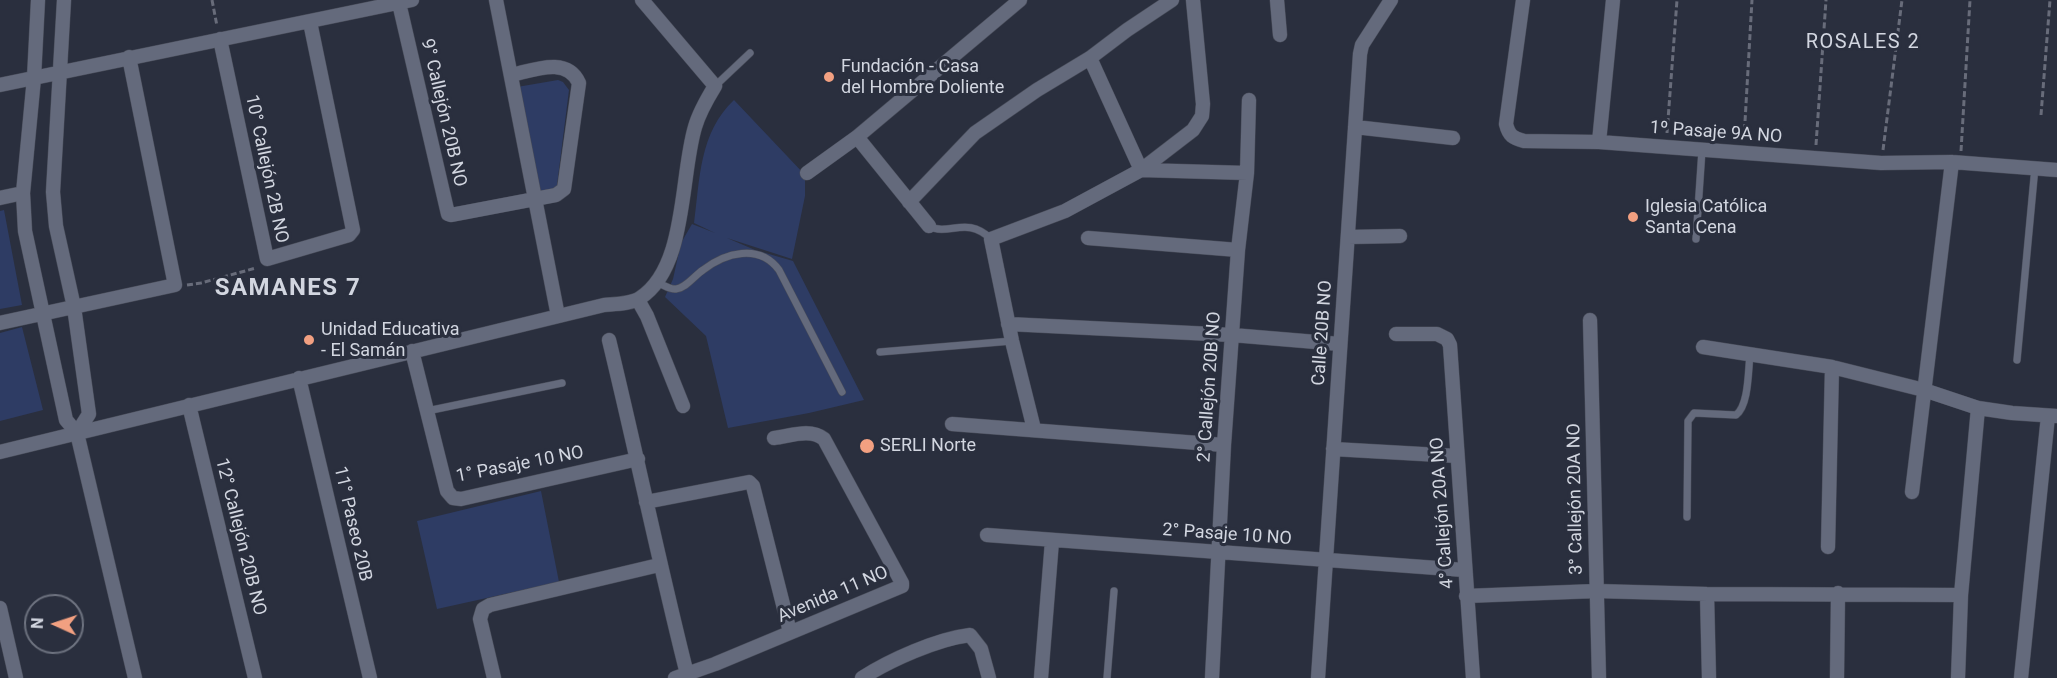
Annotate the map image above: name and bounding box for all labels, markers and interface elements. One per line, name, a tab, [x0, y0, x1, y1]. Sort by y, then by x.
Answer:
district label: ROSALES 2	[1806, 31, 1920, 55]
street label: 9° Callejón 20B NO	[415, 37, 471, 189]
place label: Fundación - Casa del Hombre Doliente	[841, 56, 1004, 98]
marker: Fundación - Casa del Hombre Doliente	[822, 70, 836, 84]
street label: 10° Callejón 2B NO	[240, 93, 292, 245]
street label: 1º Pasaje 9A NO	[1649, 118, 1783, 148]
place label: Iglesia Católica Santa Cena	[1645, 196, 1767, 238]
marker: Iglesia Católica Santa Cena	[1626, 210, 1640, 224]
district label: SAMANES 7	[215, 275, 361, 303]
street label: Calle 20B NO	[1309, 280, 1337, 386]
street label: 2° Callejón 20B NO	[1194, 311, 1226, 463]
place label: Unidad Educativa - El Samán	[321, 319, 460, 362]
marker: Unidad Educativa - El Samán	[302, 333, 316, 347]
street label: 3° Callejón 20A NO	[1564, 423, 1588, 575]
place label: SERLI Norte	[880, 435, 976, 457]
marker: SERLI Norte	[858, 437, 876, 455]
street label: 4° Callejón 20A NO	[1427, 437, 1459, 589]
street label: 1° Pasaje 10 NO	[454, 442, 586, 488]
street label: 12° Callejón 20B NO	[210, 456, 270, 618]
street label: 11° Paseo 20B	[328, 464, 376, 584]
street label: 2° Pasaje 10 NO	[1162, 520, 1292, 550]
street label: Avenida 11 NO	[774, 562, 892, 628]
north arrow	[24, 594, 84, 654]
text: N	[28, 617, 47, 629]

